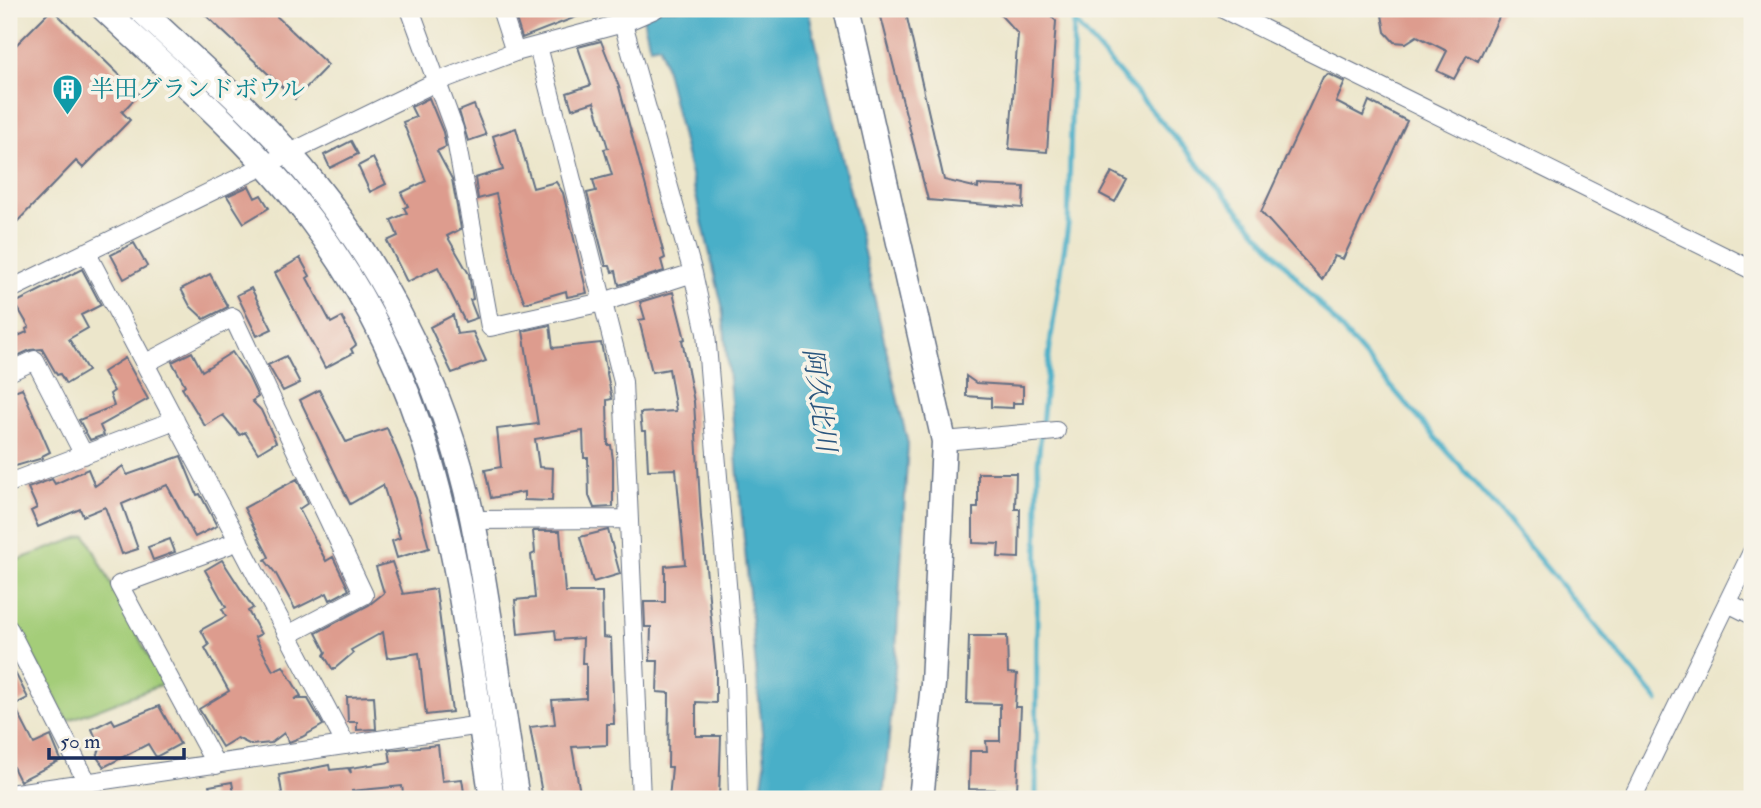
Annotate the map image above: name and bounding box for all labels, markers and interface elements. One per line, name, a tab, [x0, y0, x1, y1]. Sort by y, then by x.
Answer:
building icon: 半田グランドボウル	[50, 72, 84, 116]
place label: 半田グランドボウル	[90, 74, 305, 105]
water label: 阿久比川	[796, 346, 842, 457]
scale bar	[49, 717, 184, 761]
text: 50 m	[60, 728, 101, 755]

